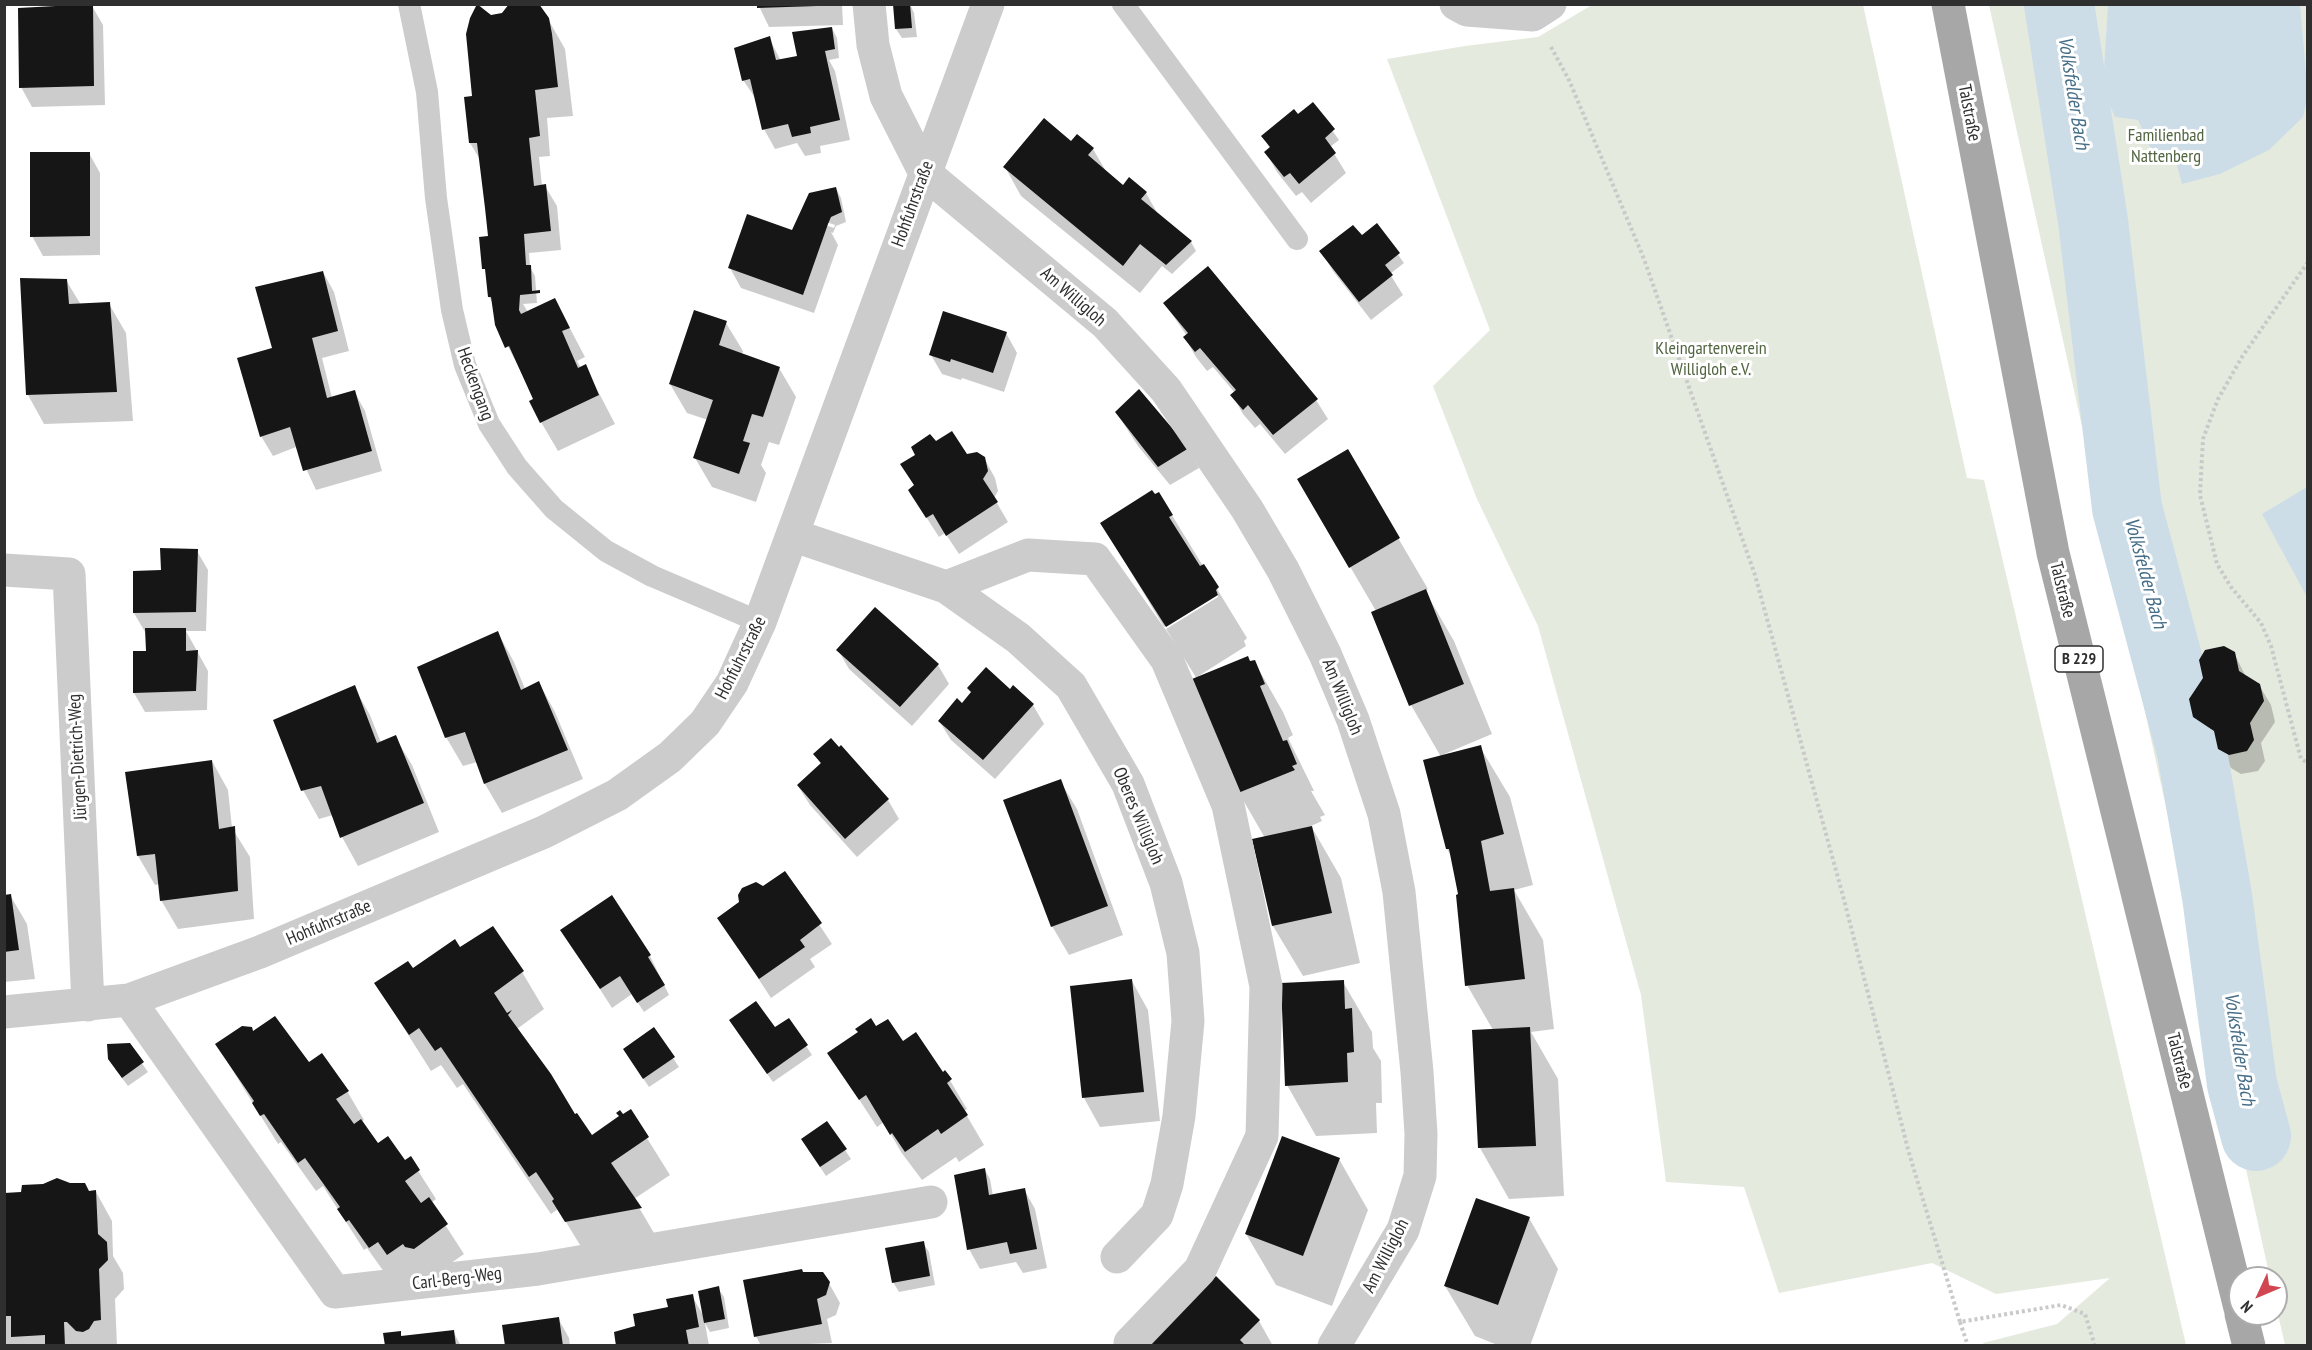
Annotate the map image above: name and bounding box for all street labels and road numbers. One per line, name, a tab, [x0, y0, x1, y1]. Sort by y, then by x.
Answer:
street label: Talstraße	[1953, 83, 1985, 143]
street label: Hohfuhrstraße	[887, 158, 939, 250]
street label: Am Willigloh	[1036, 263, 1110, 331]
street label: Heckengang	[452, 345, 498, 423]
street label: Talstraße	[2045, 560, 2079, 620]
street label: Hohfuhrstraße	[711, 613, 771, 703]
road number: B 229	[2055, 646, 2103, 672]
street label: Am Willigloh	[1317, 656, 1367, 738]
street label: Jürgen-Dietrich-Weg	[64, 694, 92, 820]
street label: Oberes Willigloh	[1108, 764, 1168, 868]
street label: Hohfuhrstraße	[283, 895, 375, 951]
street label: Talstraße	[2162, 1031, 2196, 1091]
street label: Am Willigloh	[1358, 1215, 1414, 1297]
street label: Carl-Berg-Weg	[411, 1263, 503, 1295]

